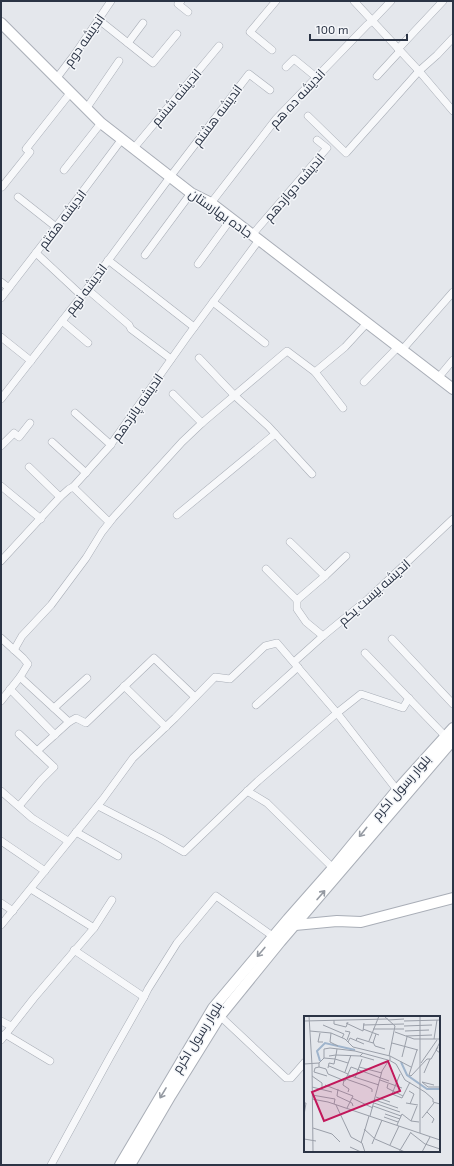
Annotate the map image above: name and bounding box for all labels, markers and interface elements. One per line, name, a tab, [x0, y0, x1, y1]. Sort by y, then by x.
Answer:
street label: اندیشه دوم	[60, 11, 110, 71]
scale bar	[310, 16, 407, 42]
text: 100 m	[316, 22, 348, 36]
street label: اندیشه ششم	[148, 65, 206, 130]
street label: اندیشه ده هم	[266, 65, 330, 132]
street label: اندیشه هشتم	[189, 81, 247, 150]
street label: اندیشه دوازدهم	[260, 150, 329, 225]
street label: جاده بهارستان	[186, 185, 256, 241]
street label: اندیشه هفتم	[35, 186, 91, 253]
street label: اندیشه نهم	[62, 260, 112, 319]
street label: اندیشه پانزدهم	[108, 370, 168, 445]
street label: اندیشه بیست یکم	[335, 555, 415, 630]
street label: بلوار رسول اکرم	[368, 751, 435, 824]
one-way arrow	[358, 826, 367, 837]
one-way arrow	[316, 890, 325, 900]
one-way arrow	[256, 947, 265, 957]
street label: بلوار رسول اکرم	[169, 998, 227, 1077]
inset map	[304, 1016, 440, 1152]
one-way arrow	[158, 1087, 166, 1099]

